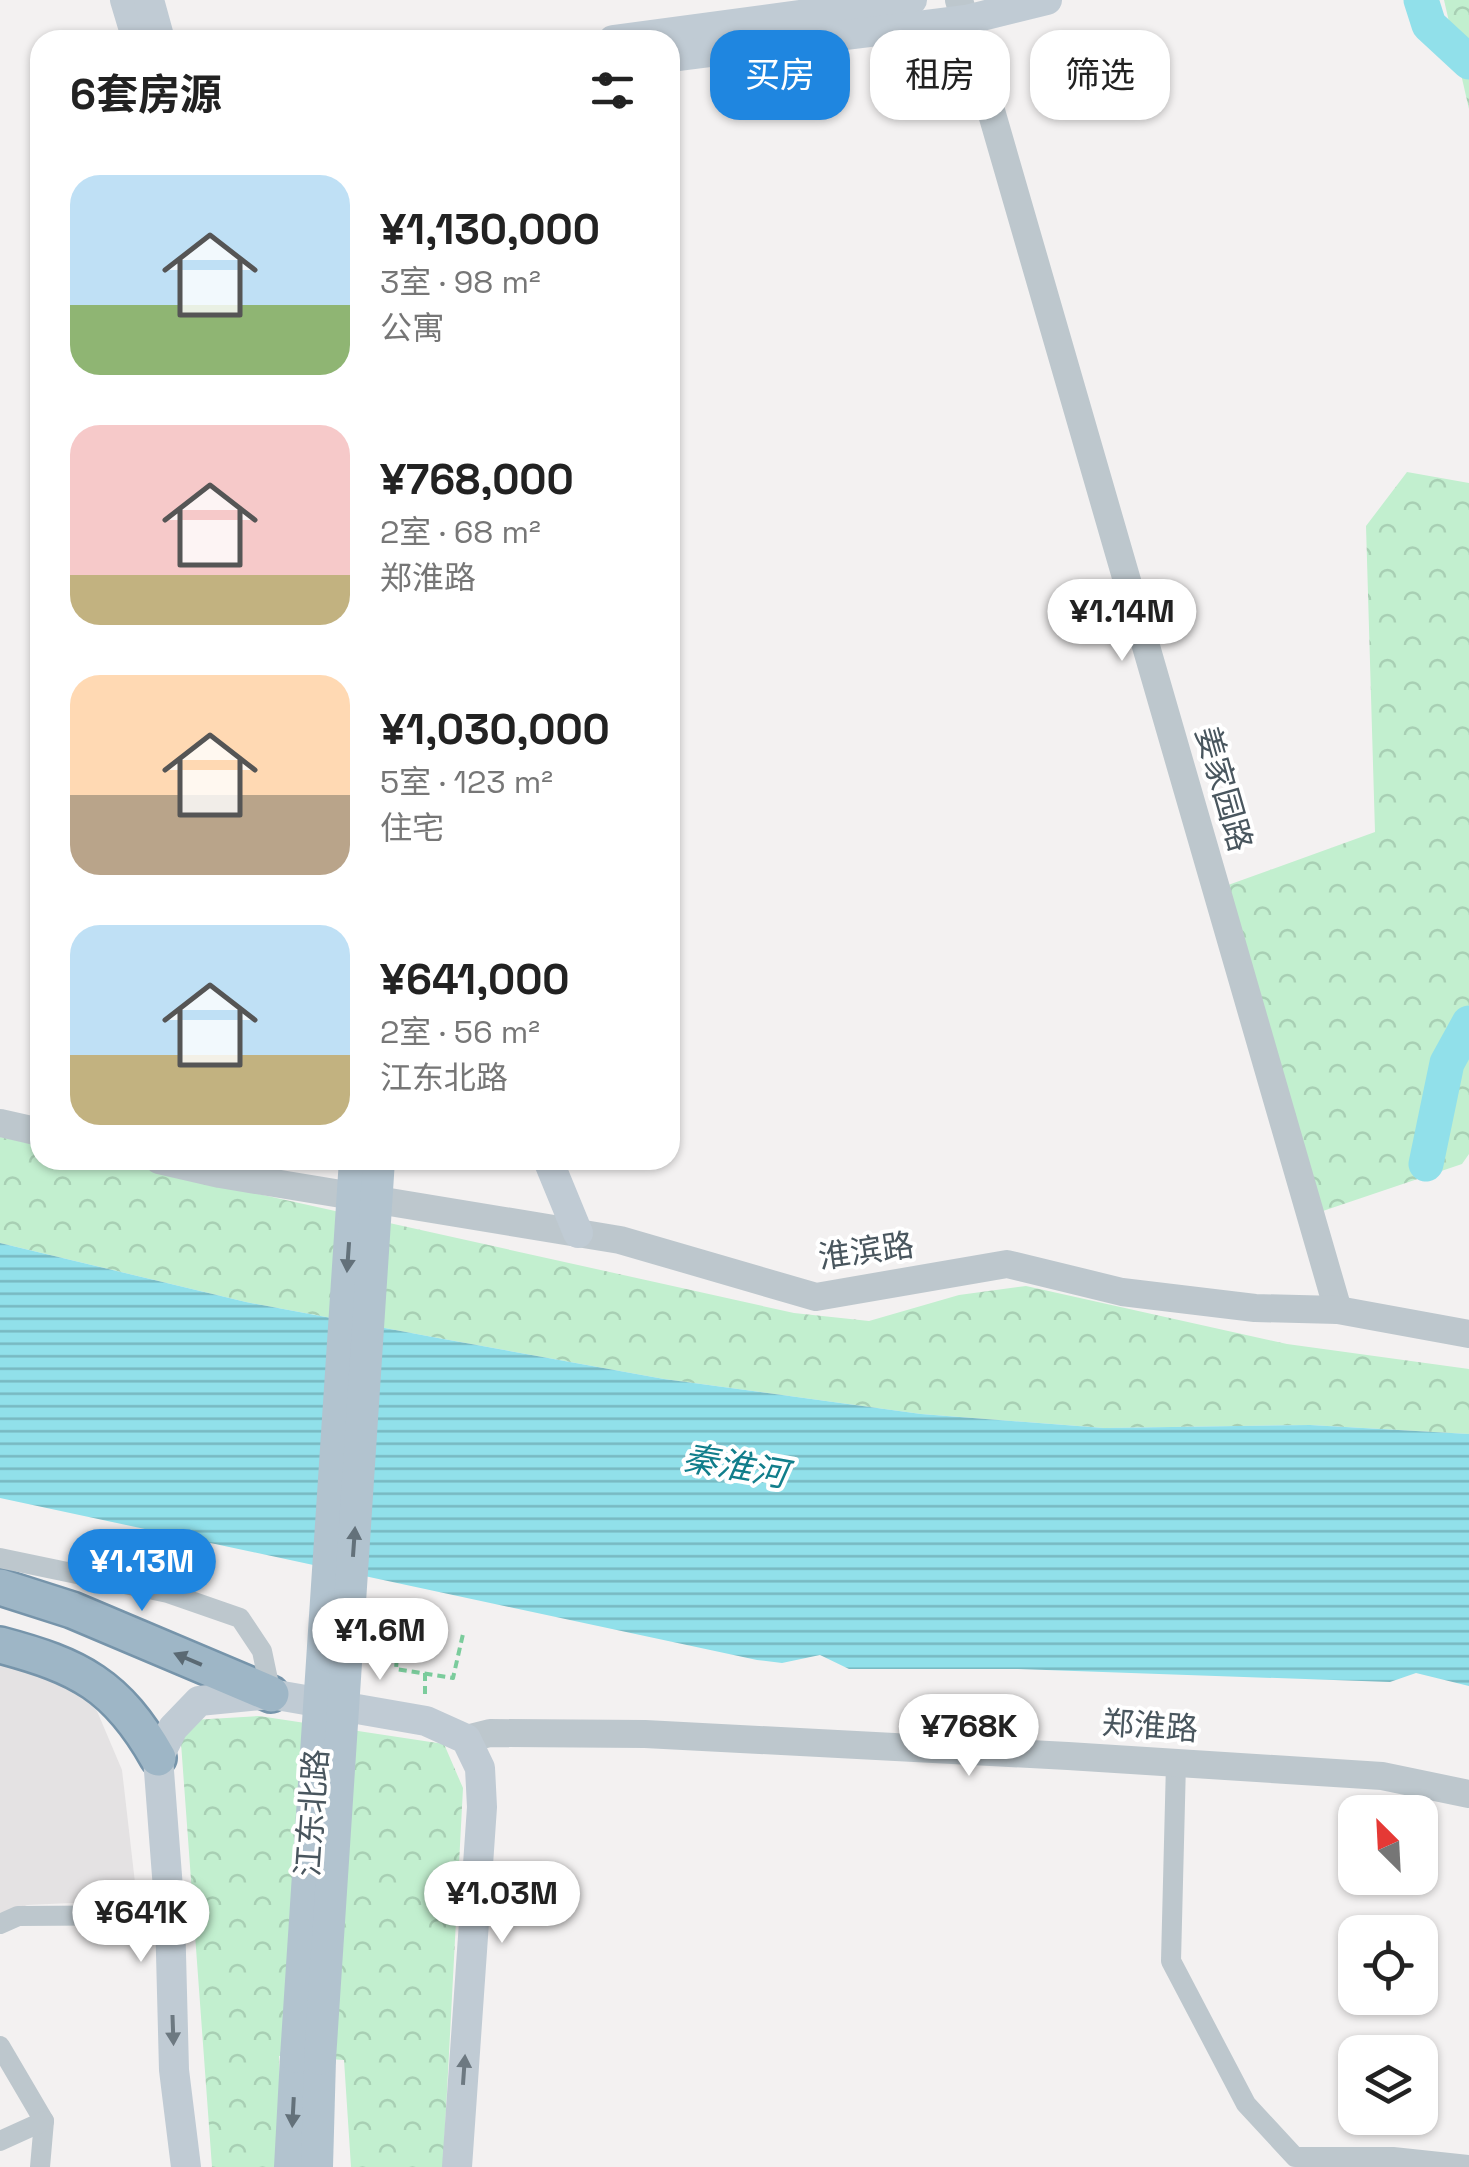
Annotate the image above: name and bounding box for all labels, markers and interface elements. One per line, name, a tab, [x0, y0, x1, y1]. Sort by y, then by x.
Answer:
chip: 买房	[710, 30, 850, 120]
chip: 租房	[870, 30, 1010, 120]
chip: 筛选	[1030, 30, 1170, 120]
icon: filters	[585, 63, 640, 118]
text: 6套房源	[70, 68, 222, 121]
text: ¥1,130,000	[380, 203, 600, 256]
icon: home	[150, 215, 270, 335]
text: 3室 · 98 m²	[380, 262, 541, 302]
text: 公寓	[380, 308, 444, 348]
text: ¥768,000	[380, 453, 574, 506]
icon: home	[150, 465, 270, 585]
text: 2室 · 68 m²	[380, 512, 541, 552]
text: 郑淮路	[380, 558, 476, 598]
pin: ¥1.14M	[1041, 579, 1203, 664]
text: ¥1.14M	[1069, 591, 1175, 631]
text: ¥1,030,000	[380, 703, 610, 756]
icon: home	[150, 715, 270, 835]
street label: 姜家园路	[1187, 722, 1261, 856]
text: 5室 · 123 m²	[380, 762, 553, 802]
text: 住宅	[380, 808, 444, 848]
text: ¥641,000	[380, 953, 570, 1006]
icon: home	[150, 965, 270, 1085]
text: 2室 · 56 m²	[380, 1012, 540, 1052]
text: 江东北路	[380, 1058, 508, 1098]
street label: 淮滨路	[816, 1225, 916, 1277]
one-way arrow	[340, 1242, 356, 1274]
water label: 秦淮河	[679, 1435, 796, 1498]
one-way arrow	[346, 1526, 362, 1558]
pin: ¥1.13M	[61, 1529, 223, 1614]
text: ¥1.13M	[90, 1541, 194, 1581]
pin: ¥1.6M	[310, 1598, 450, 1683]
text: ¥1.6M	[334, 1610, 426, 1650]
one-way arrow	[173, 1651, 202, 1667]
pin: ¥768K	[899, 1694, 1039, 1779]
street label: 郑淮路	[1101, 1703, 1199, 1749]
text: ¥768K	[921, 1706, 1017, 1746]
street label: 江东北路	[288, 1748, 336, 1878]
north arrow	[1338, 1795, 1438, 1895]
map controls	[1338, 1795, 1438, 2135]
pin: ¥1.03M	[421, 1861, 583, 1946]
text: ¥1.03M	[446, 1873, 558, 1913]
pin: ¥641K	[71, 1880, 211, 1965]
text: ¥641K	[94, 1892, 188, 1932]
button: locate	[1338, 1915, 1438, 2015]
one-way arrow	[165, 2014, 181, 2046]
button: layers	[1338, 2035, 1438, 2135]
one-way arrow	[456, 2053, 472, 2085]
one-way arrow	[285, 2097, 301, 2129]

